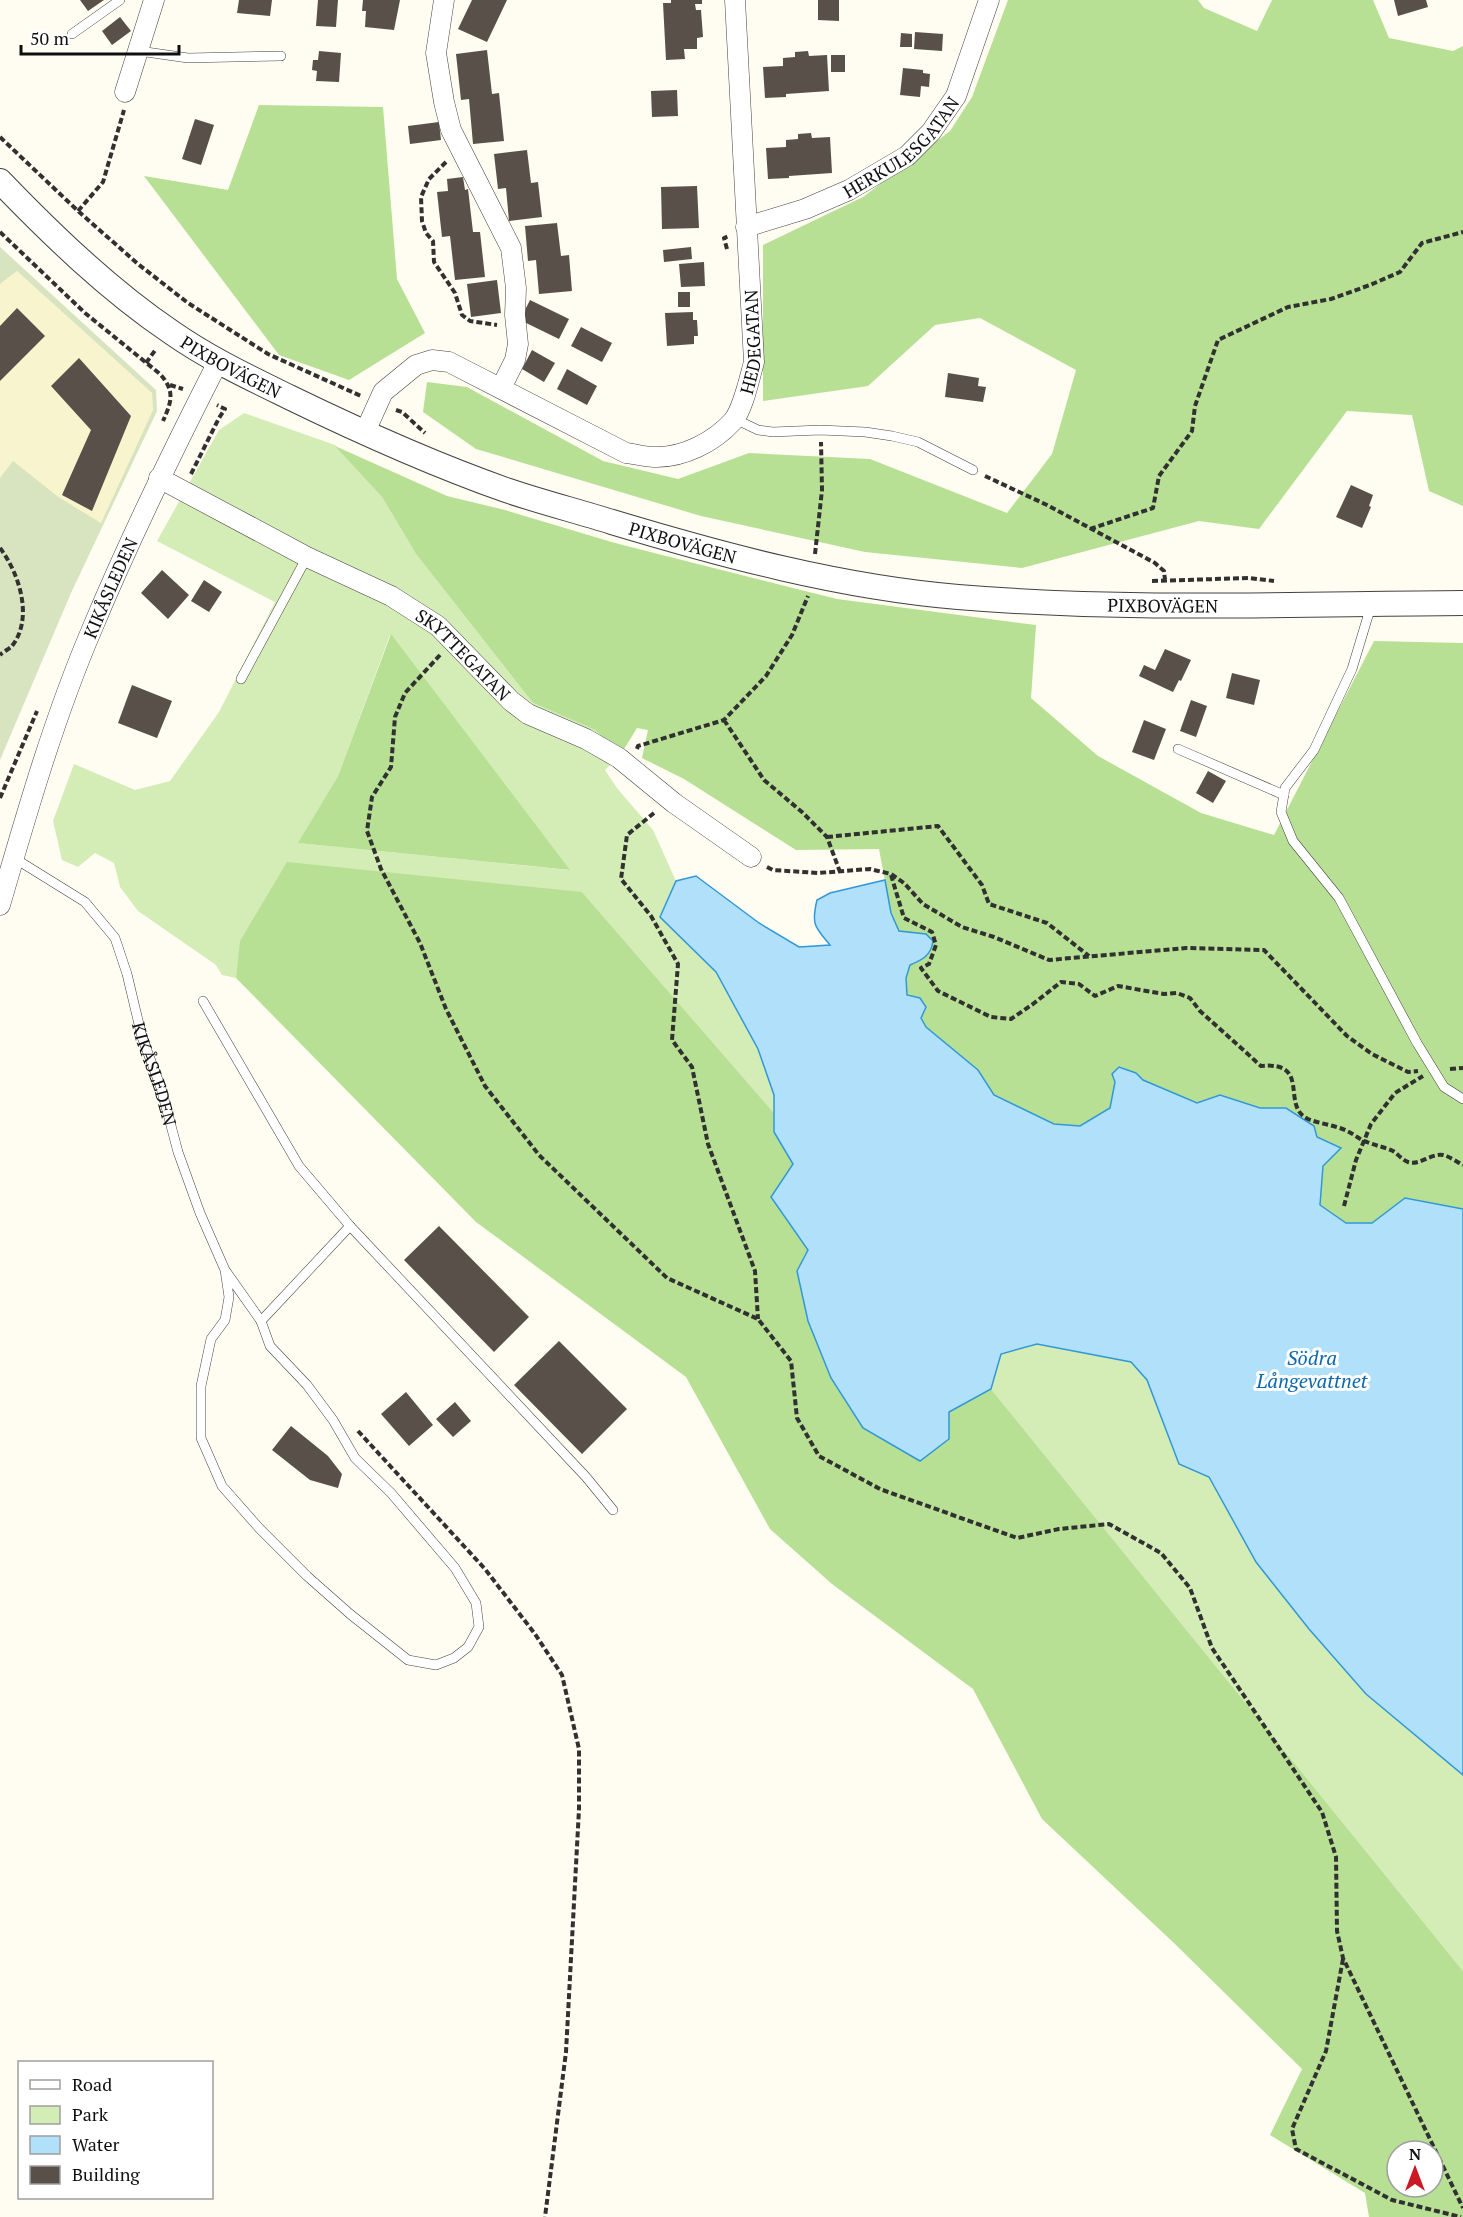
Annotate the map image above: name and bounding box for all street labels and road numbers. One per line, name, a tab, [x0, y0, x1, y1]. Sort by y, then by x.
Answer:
street label: HERKULESGATAN	[838, 92, 964, 203]
street label: HEDEGATAN	[734, 289, 767, 397]
street label: PIXBOVÄGEN	[176, 330, 285, 403]
street label: PIXBOVÄGEN	[626, 516, 739, 569]
street label: KIKÅSLEDEN	[77, 533, 143, 642]
street label: PIXBOVÄGEN	[1107, 593, 1218, 618]
street label: SKYTTEGATAN	[411, 603, 516, 706]
street label: KIKÅSLEDEN	[127, 1020, 182, 1128]

